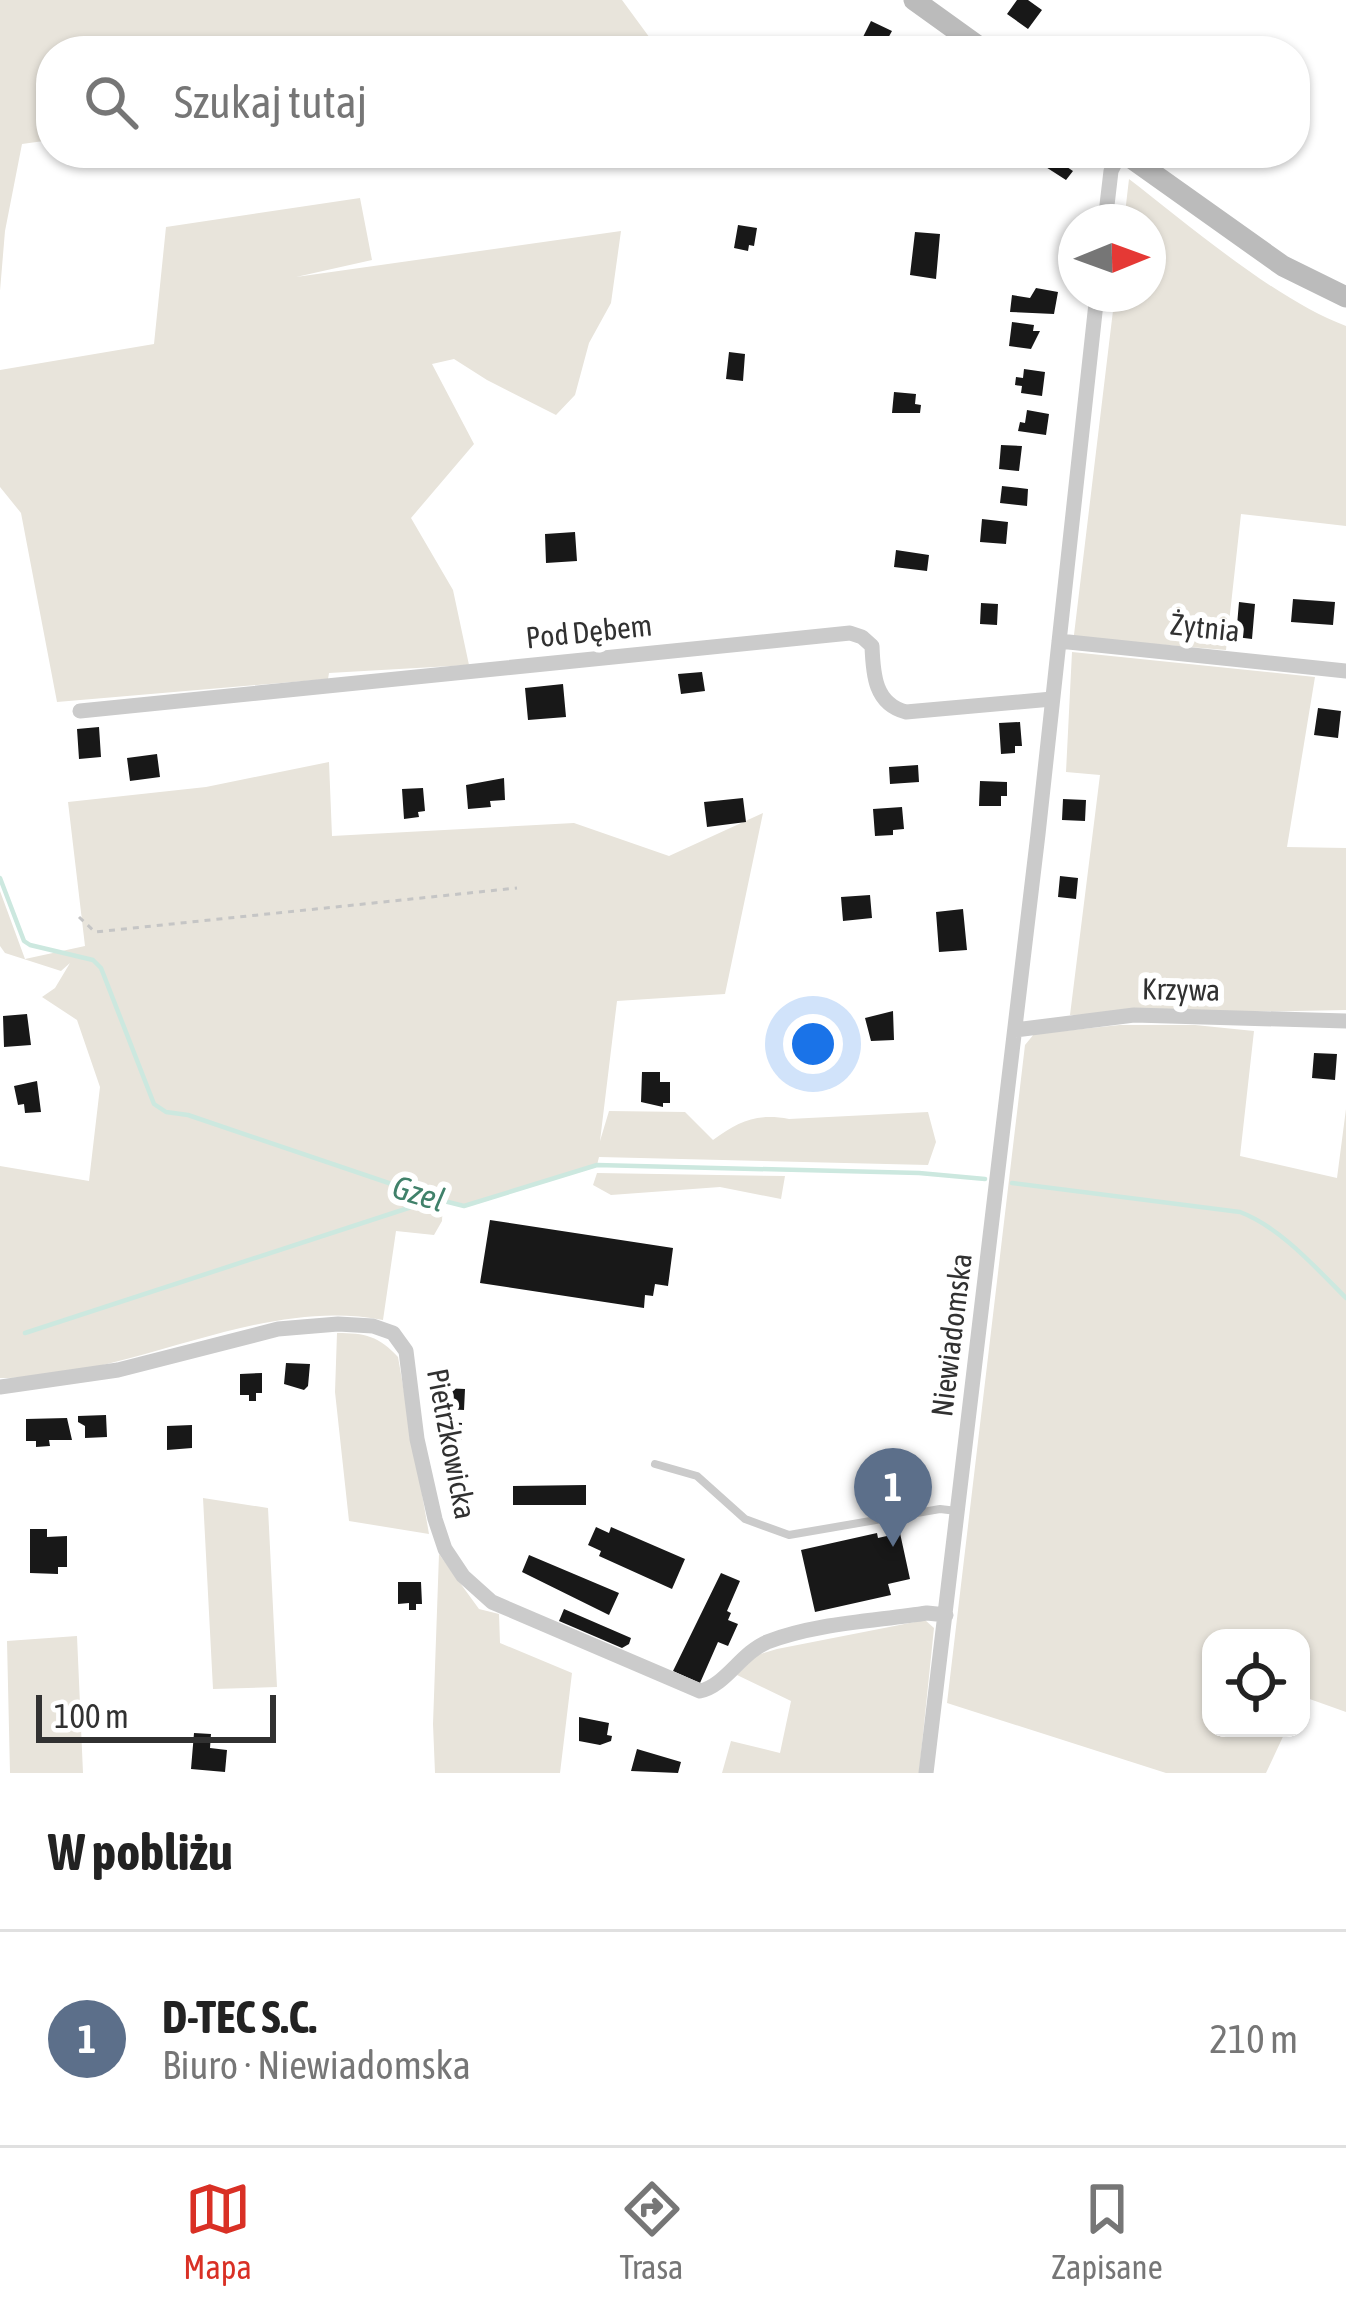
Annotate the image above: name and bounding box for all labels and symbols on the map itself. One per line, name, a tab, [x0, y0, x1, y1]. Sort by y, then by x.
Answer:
north arrow	[1058, 204, 1166, 312]
street label: Żytnia	[1169, 606, 1242, 648]
street label: Pod Dębem	[524, 607, 654, 655]
street label: Krzywa	[1142, 971, 1220, 1007]
your location	[783, 1014, 843, 1074]
water label: Gzel	[388, 1167, 450, 1219]
street label: Niewiadomska	[924, 1251, 978, 1419]
street label: Pietrzkowicka	[421, 1366, 483, 1522]
pin: 1	[854, 1448, 932, 1547]
scale bar	[36, 1689, 276, 1742]

